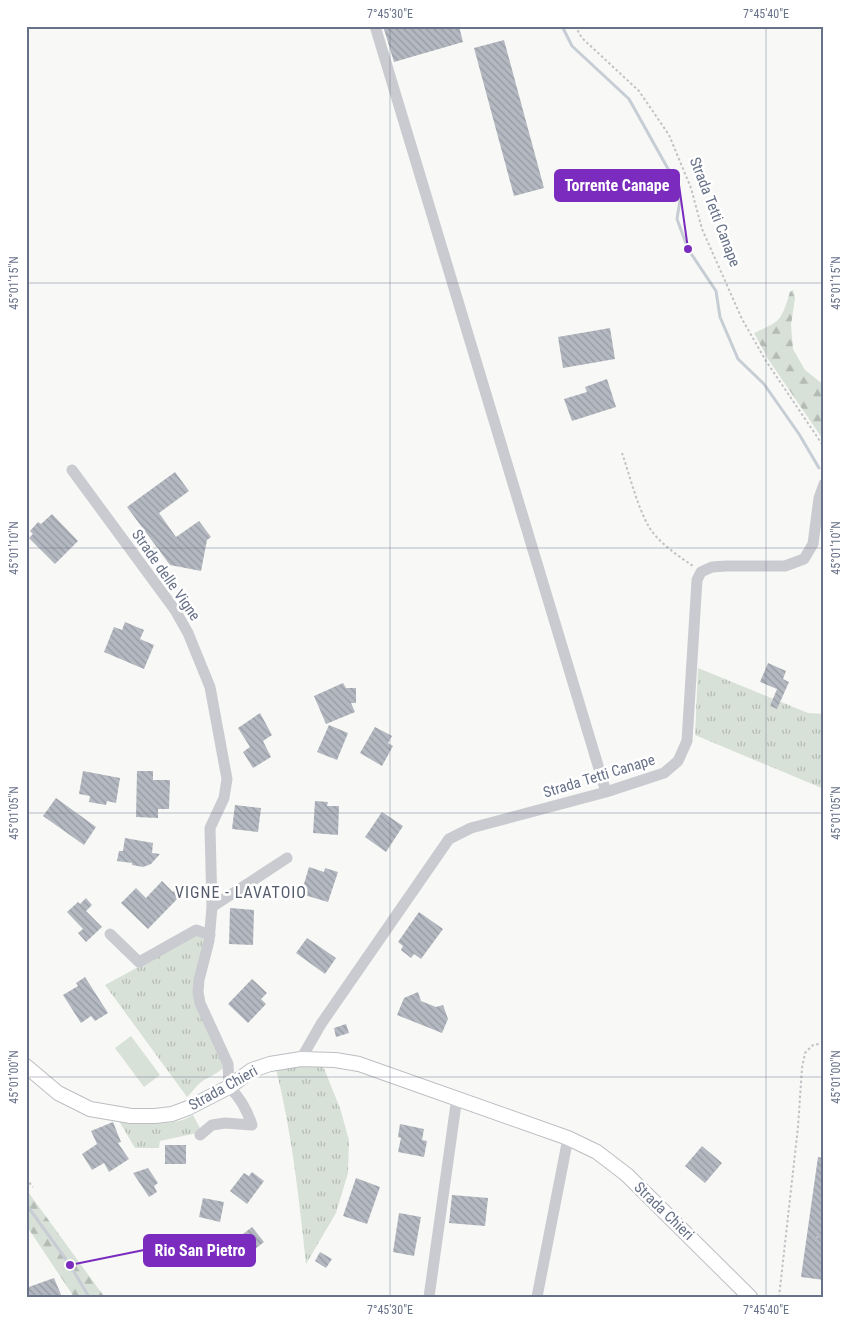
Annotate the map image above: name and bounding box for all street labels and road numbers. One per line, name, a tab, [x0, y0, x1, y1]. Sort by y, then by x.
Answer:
street label: Strada Tetti Canape	[686, 155, 744, 269]
street label: Strade delle Vigne	[128, 526, 204, 624]
street label: Strada Tetti Canape	[541, 750, 657, 802]
street label: Strada Chieri	[185, 1062, 261, 1114]
street label: Strada Chieri	[630, 1178, 698, 1244]

